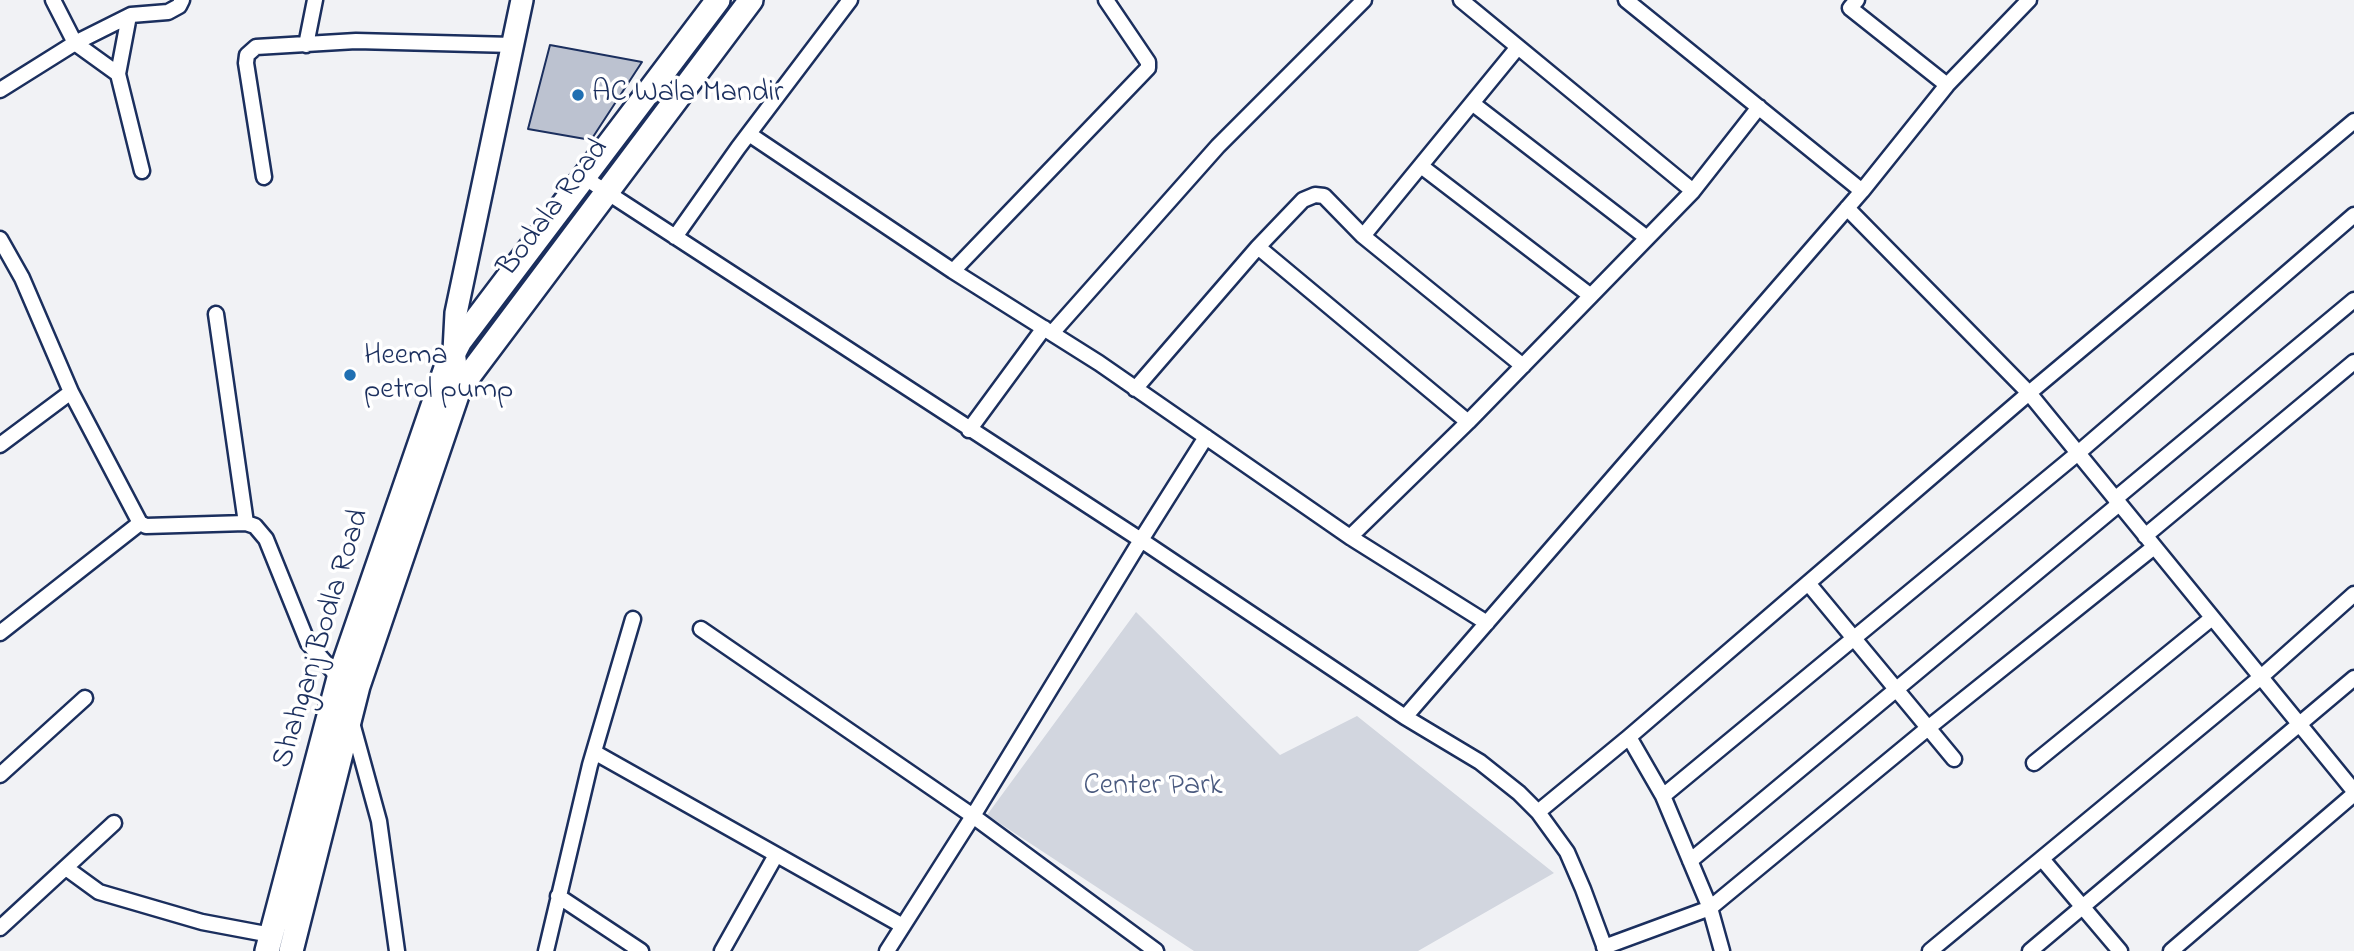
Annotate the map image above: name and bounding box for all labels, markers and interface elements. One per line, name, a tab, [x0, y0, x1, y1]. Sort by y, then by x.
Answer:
place label: AC Wala Mandir	[592, 77, 783, 113]
marker: AC Wala Mandir	[570, 87, 586, 103]
street label: Bodala Road	[492, 133, 618, 285]
place label: Heema petrol pump	[364, 340, 513, 410]
marker: Heema petrol pump	[342, 367, 358, 383]
street label: Shahganj Bodla Road	[267, 505, 379, 773]
park label: Center Park	[1083, 770, 1223, 806]

